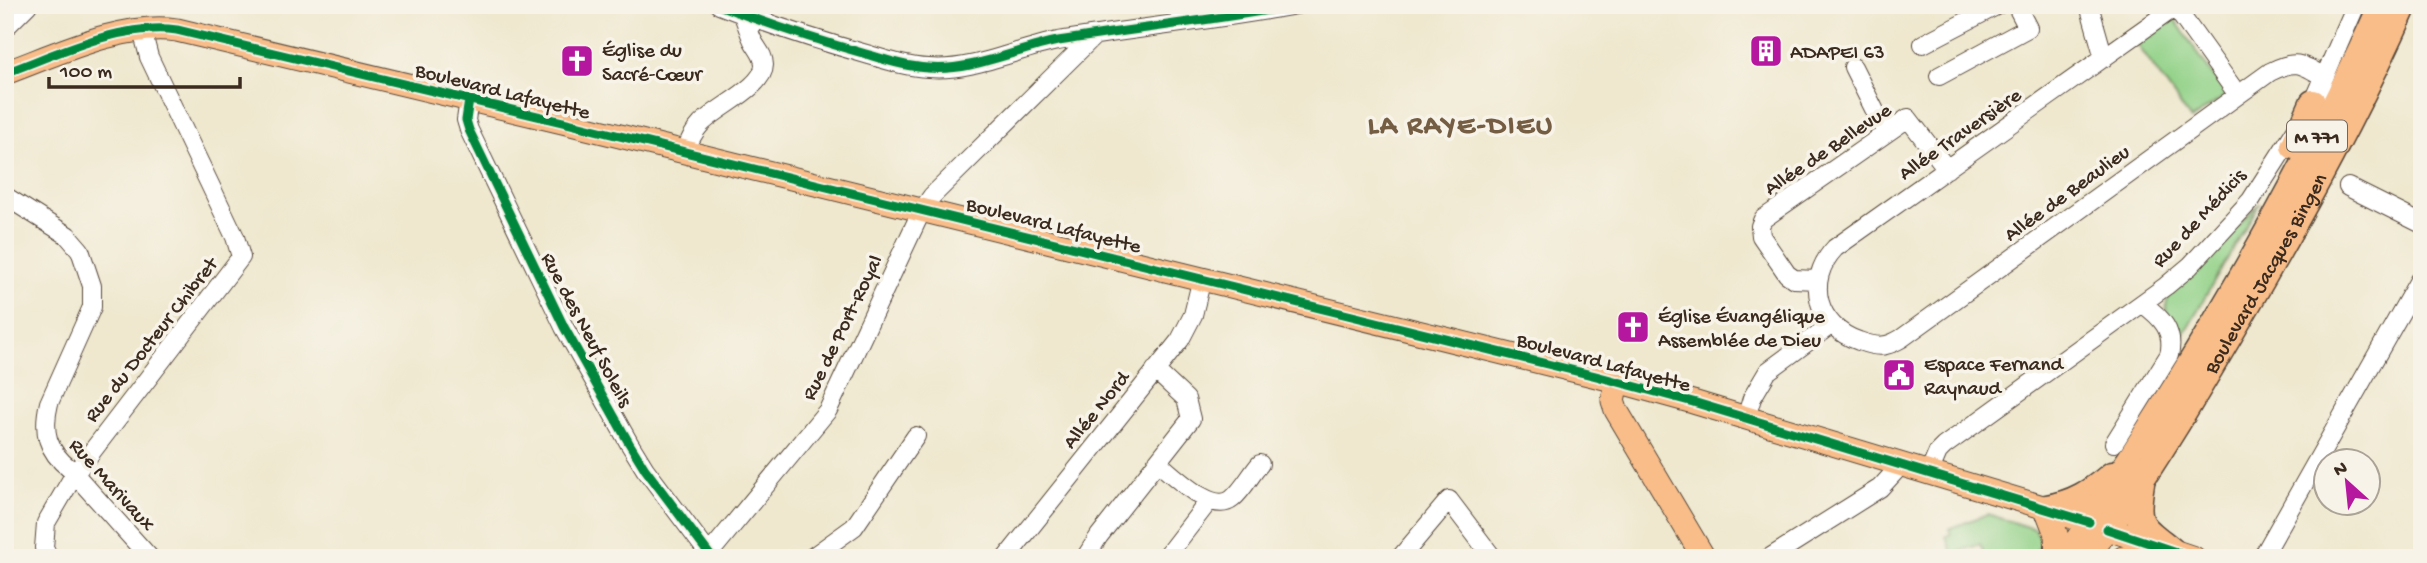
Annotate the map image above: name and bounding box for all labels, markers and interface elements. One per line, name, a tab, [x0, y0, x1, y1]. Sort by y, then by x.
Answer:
building icon: ADAPEI 63	[1747, 32, 1785, 70]
place label: Église du Sacré-Cœur	[602, 40, 703, 89]
church icon: Église du Sacré-Cœur	[558, 42, 596, 80]
place label: ADAPEI 63	[1790, 42, 1885, 67]
scale bar	[49, 46, 240, 90]
street label: Boulevard Lafayette	[411, 59, 593, 127]
text: 100 m	[59, 61, 112, 86]
street label: Allée Traversière	[1895, 84, 2028, 188]
street label: Allée de Bellevue	[1761, 99, 1898, 203]
district label: LA RAYE-DIEU	[1368, 111, 1554, 144]
road number: M 771	[2287, 120, 2347, 152]
street label: Allée de Beaulieu	[2000, 141, 2136, 249]
street label: Rue de Médicis	[2148, 164, 2254, 274]
street label: Boulevard Jacques Bingen	[2200, 170, 2335, 380]
street label: Boulevard Lafayette	[962, 193, 1144, 261]
street label: Rue des Neuf Soleils	[534, 249, 637, 413]
street label: Rue du Docteur Chibret	[81, 252, 226, 429]
street label: Rue de Port-Royal	[798, 252, 890, 405]
place label: Église Évangélique Assemblée de Dieu	[1658, 306, 1826, 355]
church icon: Église Évangélique Assemblée de Dieu	[1614, 308, 1652, 346]
street label: Boulevard Lafayette	[1512, 329, 1694, 400]
place label: Espace Fernand Raynaud	[1924, 354, 2064, 403]
public building icon: Espace Fernand Raynaud	[1880, 356, 1918, 394]
street label: Allée Nord	[1059, 366, 1138, 455]
street label: Rue Marivaux	[62, 435, 159, 538]
north arrow	[2312, 448, 2382, 518]
text: N	[2330, 457, 2352, 483]

